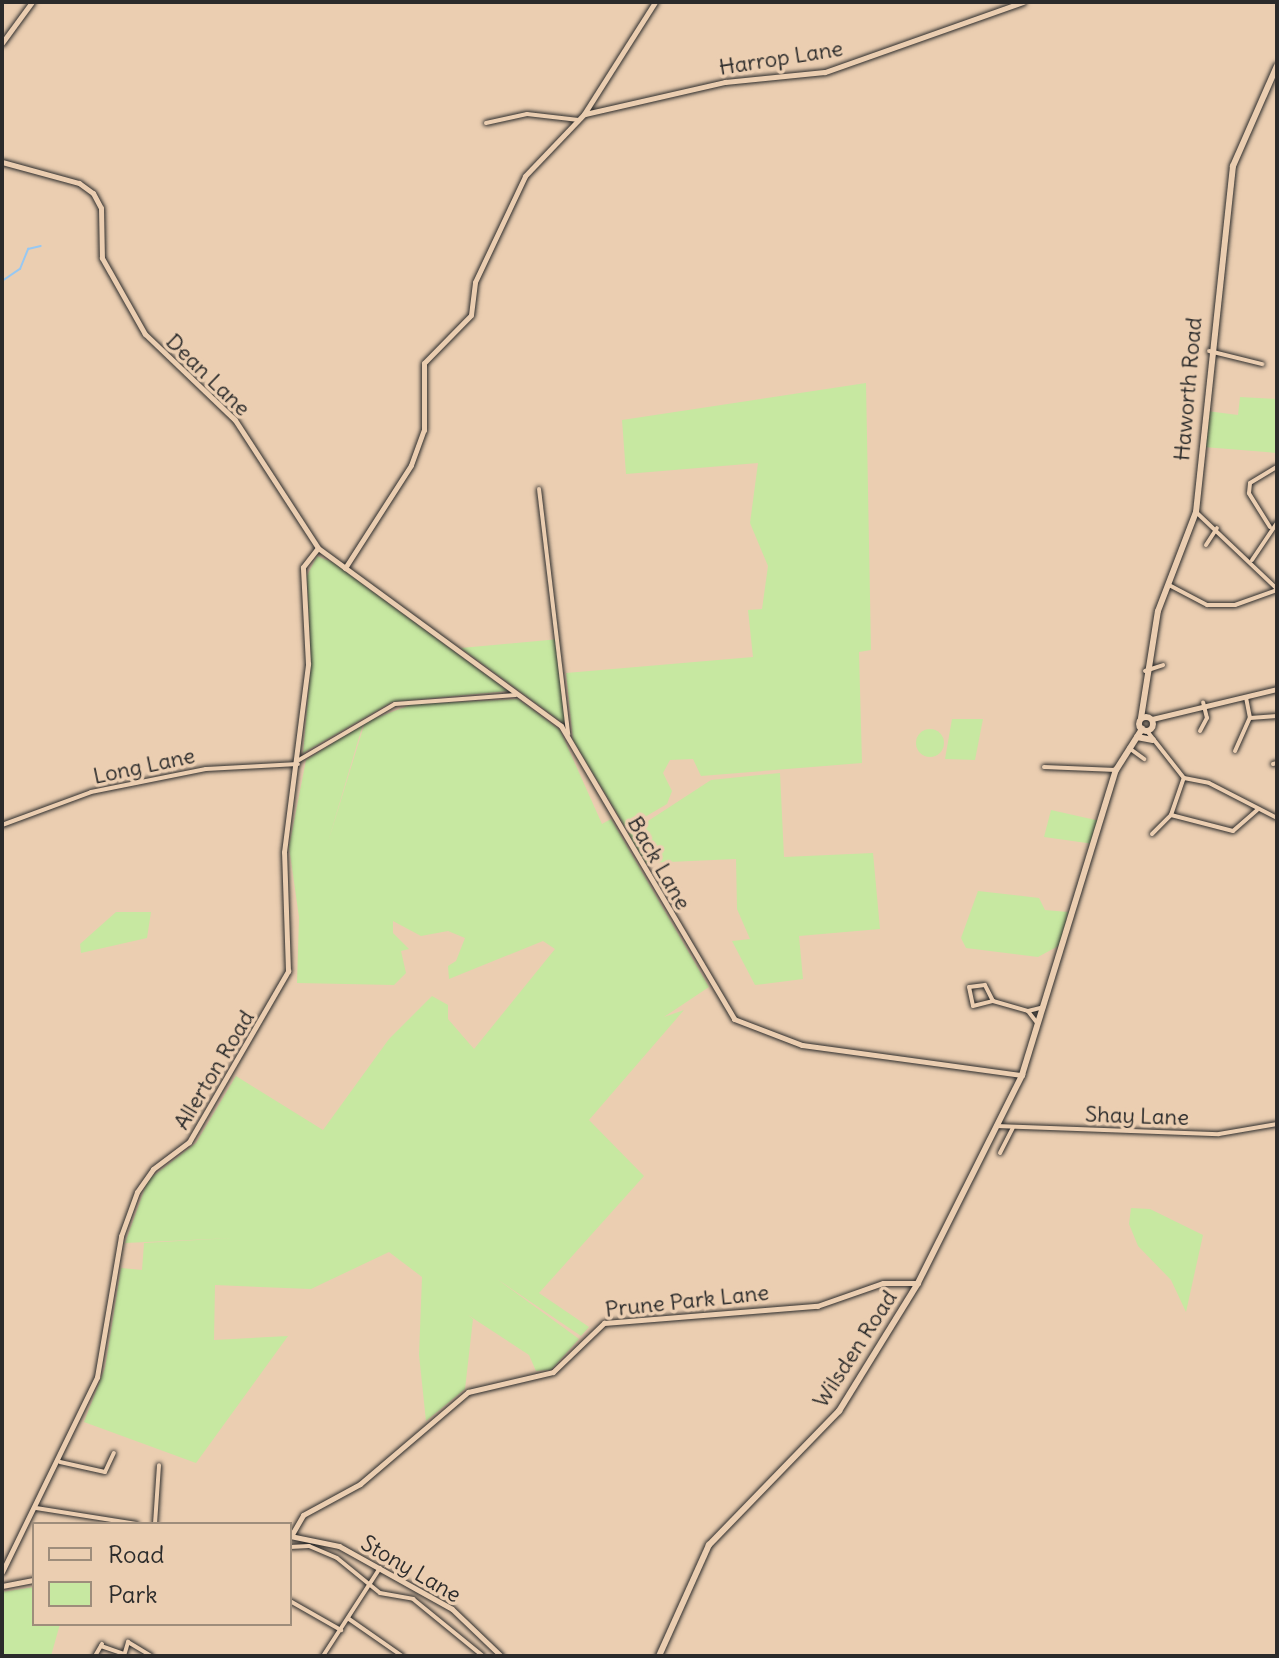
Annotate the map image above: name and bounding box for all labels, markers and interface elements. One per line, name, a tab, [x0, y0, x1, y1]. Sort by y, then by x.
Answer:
street label: Harrop Lane	[717, 35, 845, 81]
street label: Haworth Road	[1169, 316, 1207, 462]
street label: Dean Lane	[160, 328, 256, 422]
street label: Long Lane	[91, 742, 197, 790]
street label: Back Lane	[622, 812, 696, 914]
street label: Allerton Road	[168, 1006, 260, 1134]
street label: Shay Lane	[1085, 1101, 1189, 1131]
street label: Prune Park Lane	[604, 1279, 770, 1323]
street label: Wilsden Road	[807, 1286, 903, 1412]
legend	[32, 1522, 292, 1626]
street label: Stony Lane	[356, 1530, 466, 1608]
text: Road	[108, 1539, 164, 1569]
text: Park	[108, 1579, 158, 1609]

